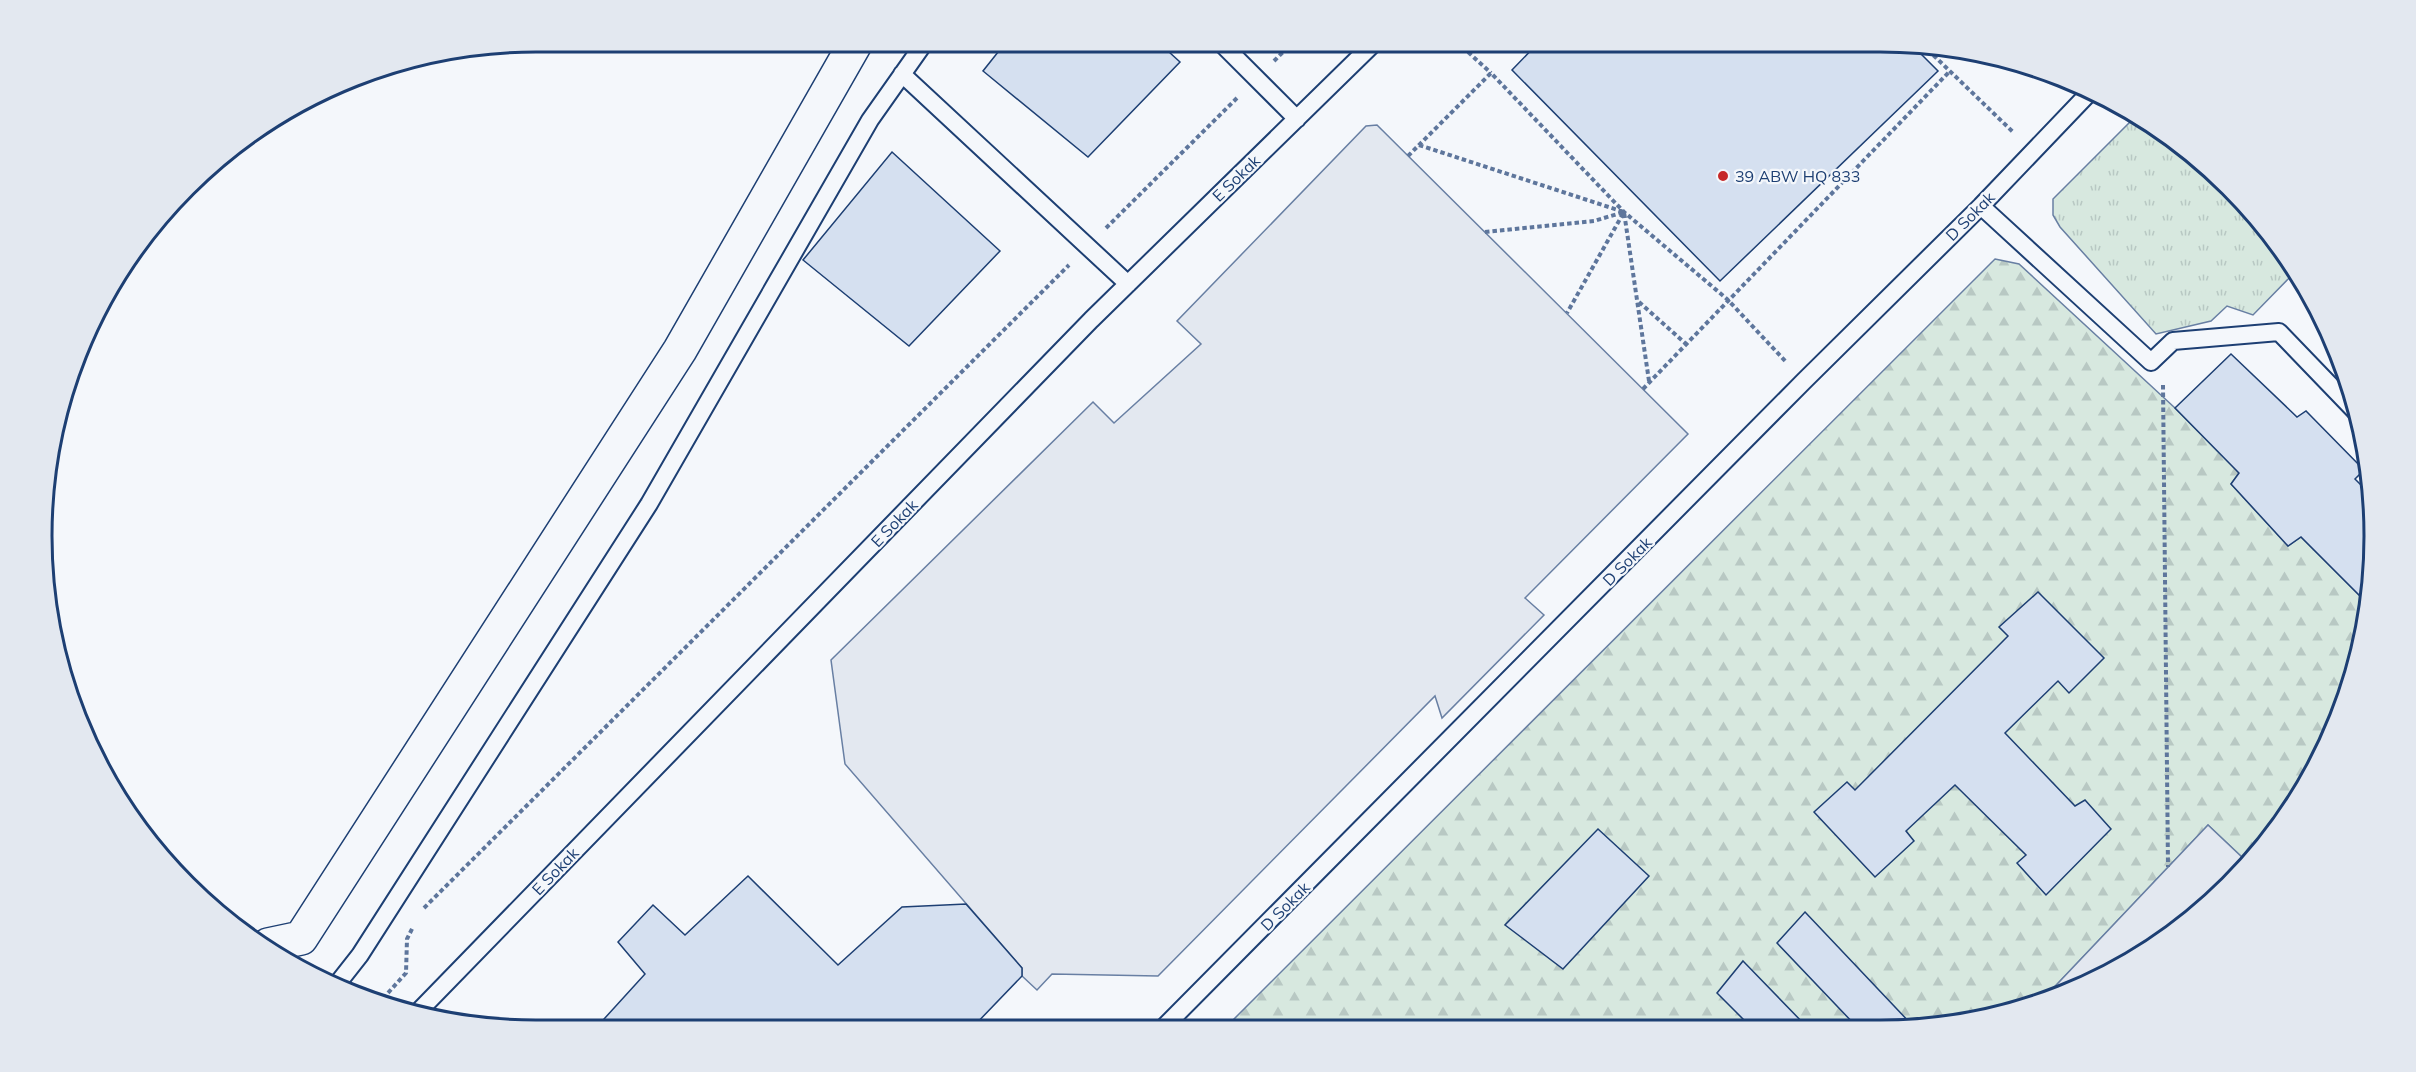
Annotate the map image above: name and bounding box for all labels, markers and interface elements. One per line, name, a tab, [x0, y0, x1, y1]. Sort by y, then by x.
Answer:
street label: E Sokak	[1208, 150, 1265, 206]
place label: 39 ABW HQ 833	[1735, 166, 1860, 186]
marker: 39 ABW HQ 833	[1716, 169, 1730, 183]
street label: D Sokak	[1941, 187, 1999, 245]
street label: E Sokak	[866, 494, 922, 551]
street label: D Sokak	[1598, 532, 1656, 590]
street label: E Sokak	[527, 842, 583, 899]
street label: D Sokak	[1256, 877, 1314, 935]

